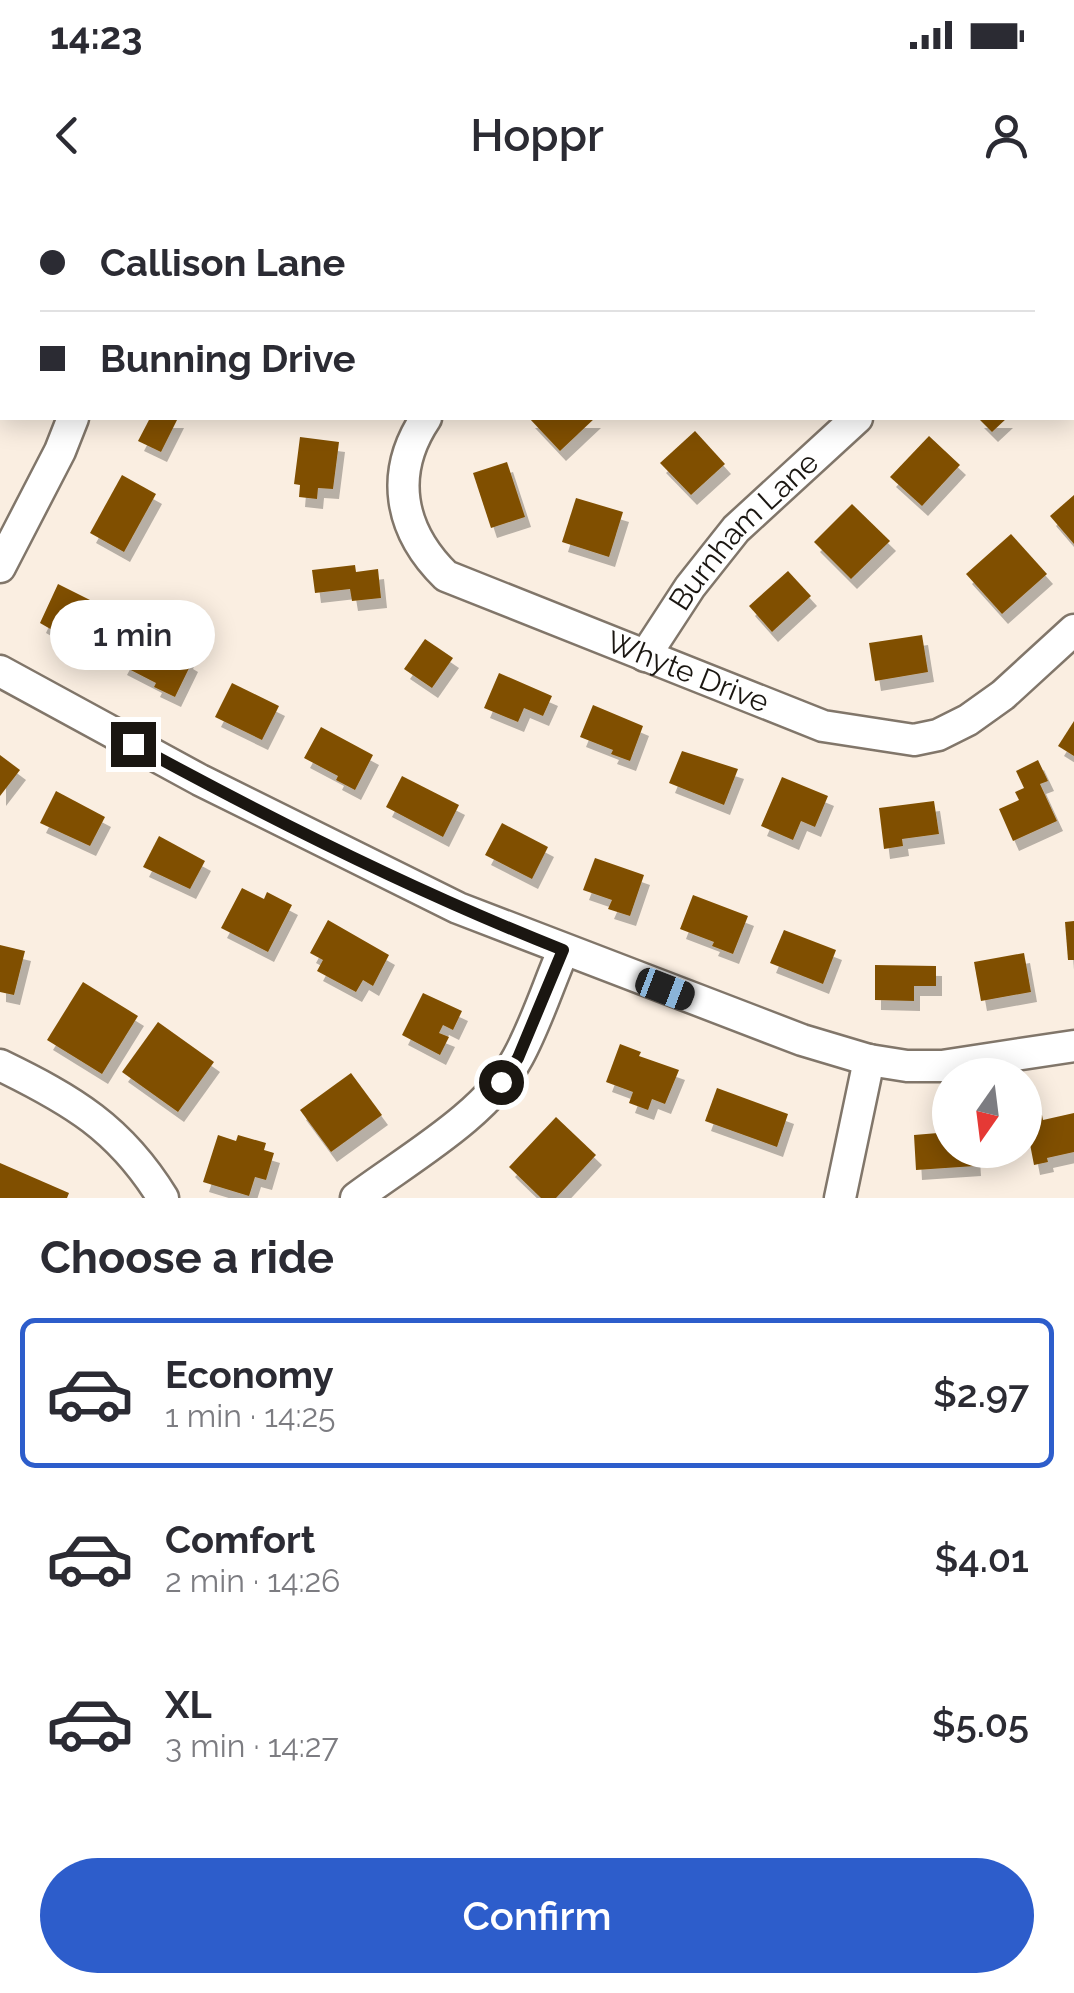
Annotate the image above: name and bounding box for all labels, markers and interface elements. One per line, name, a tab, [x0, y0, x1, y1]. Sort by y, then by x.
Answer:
text: 14:23	[50, 13, 143, 58]
icon: back	[40, 108, 95, 163]
icon: person	[979, 108, 1034, 163]
text: Hoppr	[470, 109, 604, 162]
text: Callison Lane	[100, 240, 345, 285]
text: Bunning Drive	[100, 336, 356, 381]
street label: Burnham Lane	[662, 444, 825, 617]
callout: 1 min	[51, 599, 216, 669]
text: 1 min	[93, 616, 172, 653]
street label: Whyte Drive	[602, 624, 774, 720]
route end	[111, 722, 156, 767]
car	[632, 964, 698, 1014]
north arrow	[932, 1058, 1042, 1168]
map controls	[932, 1058, 1042, 1168]
route start	[479, 1060, 524, 1105]
text: Choose a ride	[40, 1231, 334, 1284]
icon: car	[45, 1348, 135, 1438]
text: Economy	[165, 1352, 334, 1397]
text: $2.97	[933, 1371, 1029, 1416]
text: 1 min · 14:25	[165, 1397, 336, 1434]
icon: car	[45, 1513, 135, 1603]
text: Comfort	[165, 1517, 315, 1562]
text: $4.01	[934, 1536, 1029, 1581]
text: 2 min · 14:26	[165, 1562, 340, 1599]
icon: car	[45, 1678, 135, 1768]
text: XL	[165, 1682, 212, 1727]
text: $5.05	[932, 1701, 1029, 1746]
text: 3 min · 14:27	[165, 1727, 339, 1764]
button: Confirm	[40, 1858, 1034, 1973]

